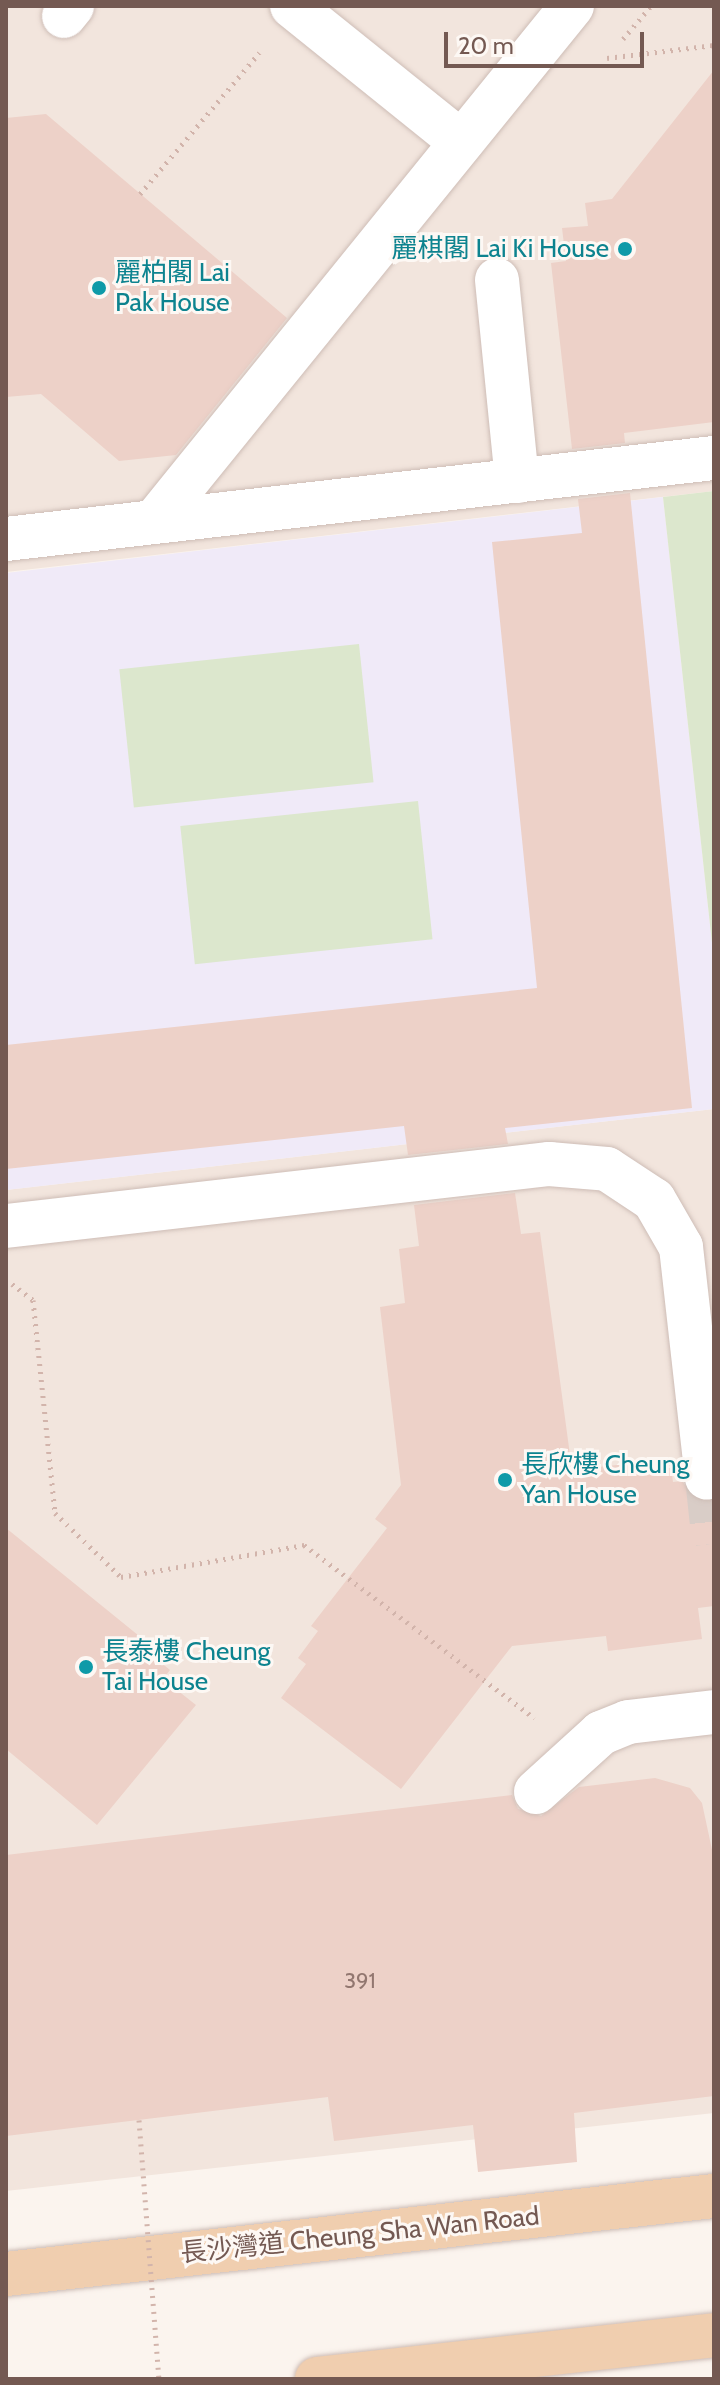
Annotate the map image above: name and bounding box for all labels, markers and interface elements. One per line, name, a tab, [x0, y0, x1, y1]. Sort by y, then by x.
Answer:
scale bar	[448, 16, 648, 66]
text: 20 m	[458, 31, 514, 60]
place label: 麗棋閣 Lai Ki House	[392, 233, 609, 265]
marker: 麗棋閣 Lai Ki House	[616, 240, 634, 258]
place label: 麗柏閣 Lai Pak House	[115, 257, 230, 318]
marker: 麗柏閣 Lai Pak House	[90, 279, 108, 297]
place label: 長欣樓 Cheung Yan House	[521, 1449, 689, 1510]
marker: 長欣樓 Cheung Yan House	[496, 1471, 514, 1489]
place label: 長泰樓 Cheung Tai House	[102, 1636, 270, 1698]
marker: 長泰樓 Cheung Tai House	[77, 1658, 95, 1676]
house number: 391	[344, 1968, 376, 1994]
street label: 長沙灣道 Cheung Sha Wan Road	[179, 2201, 541, 2269]

